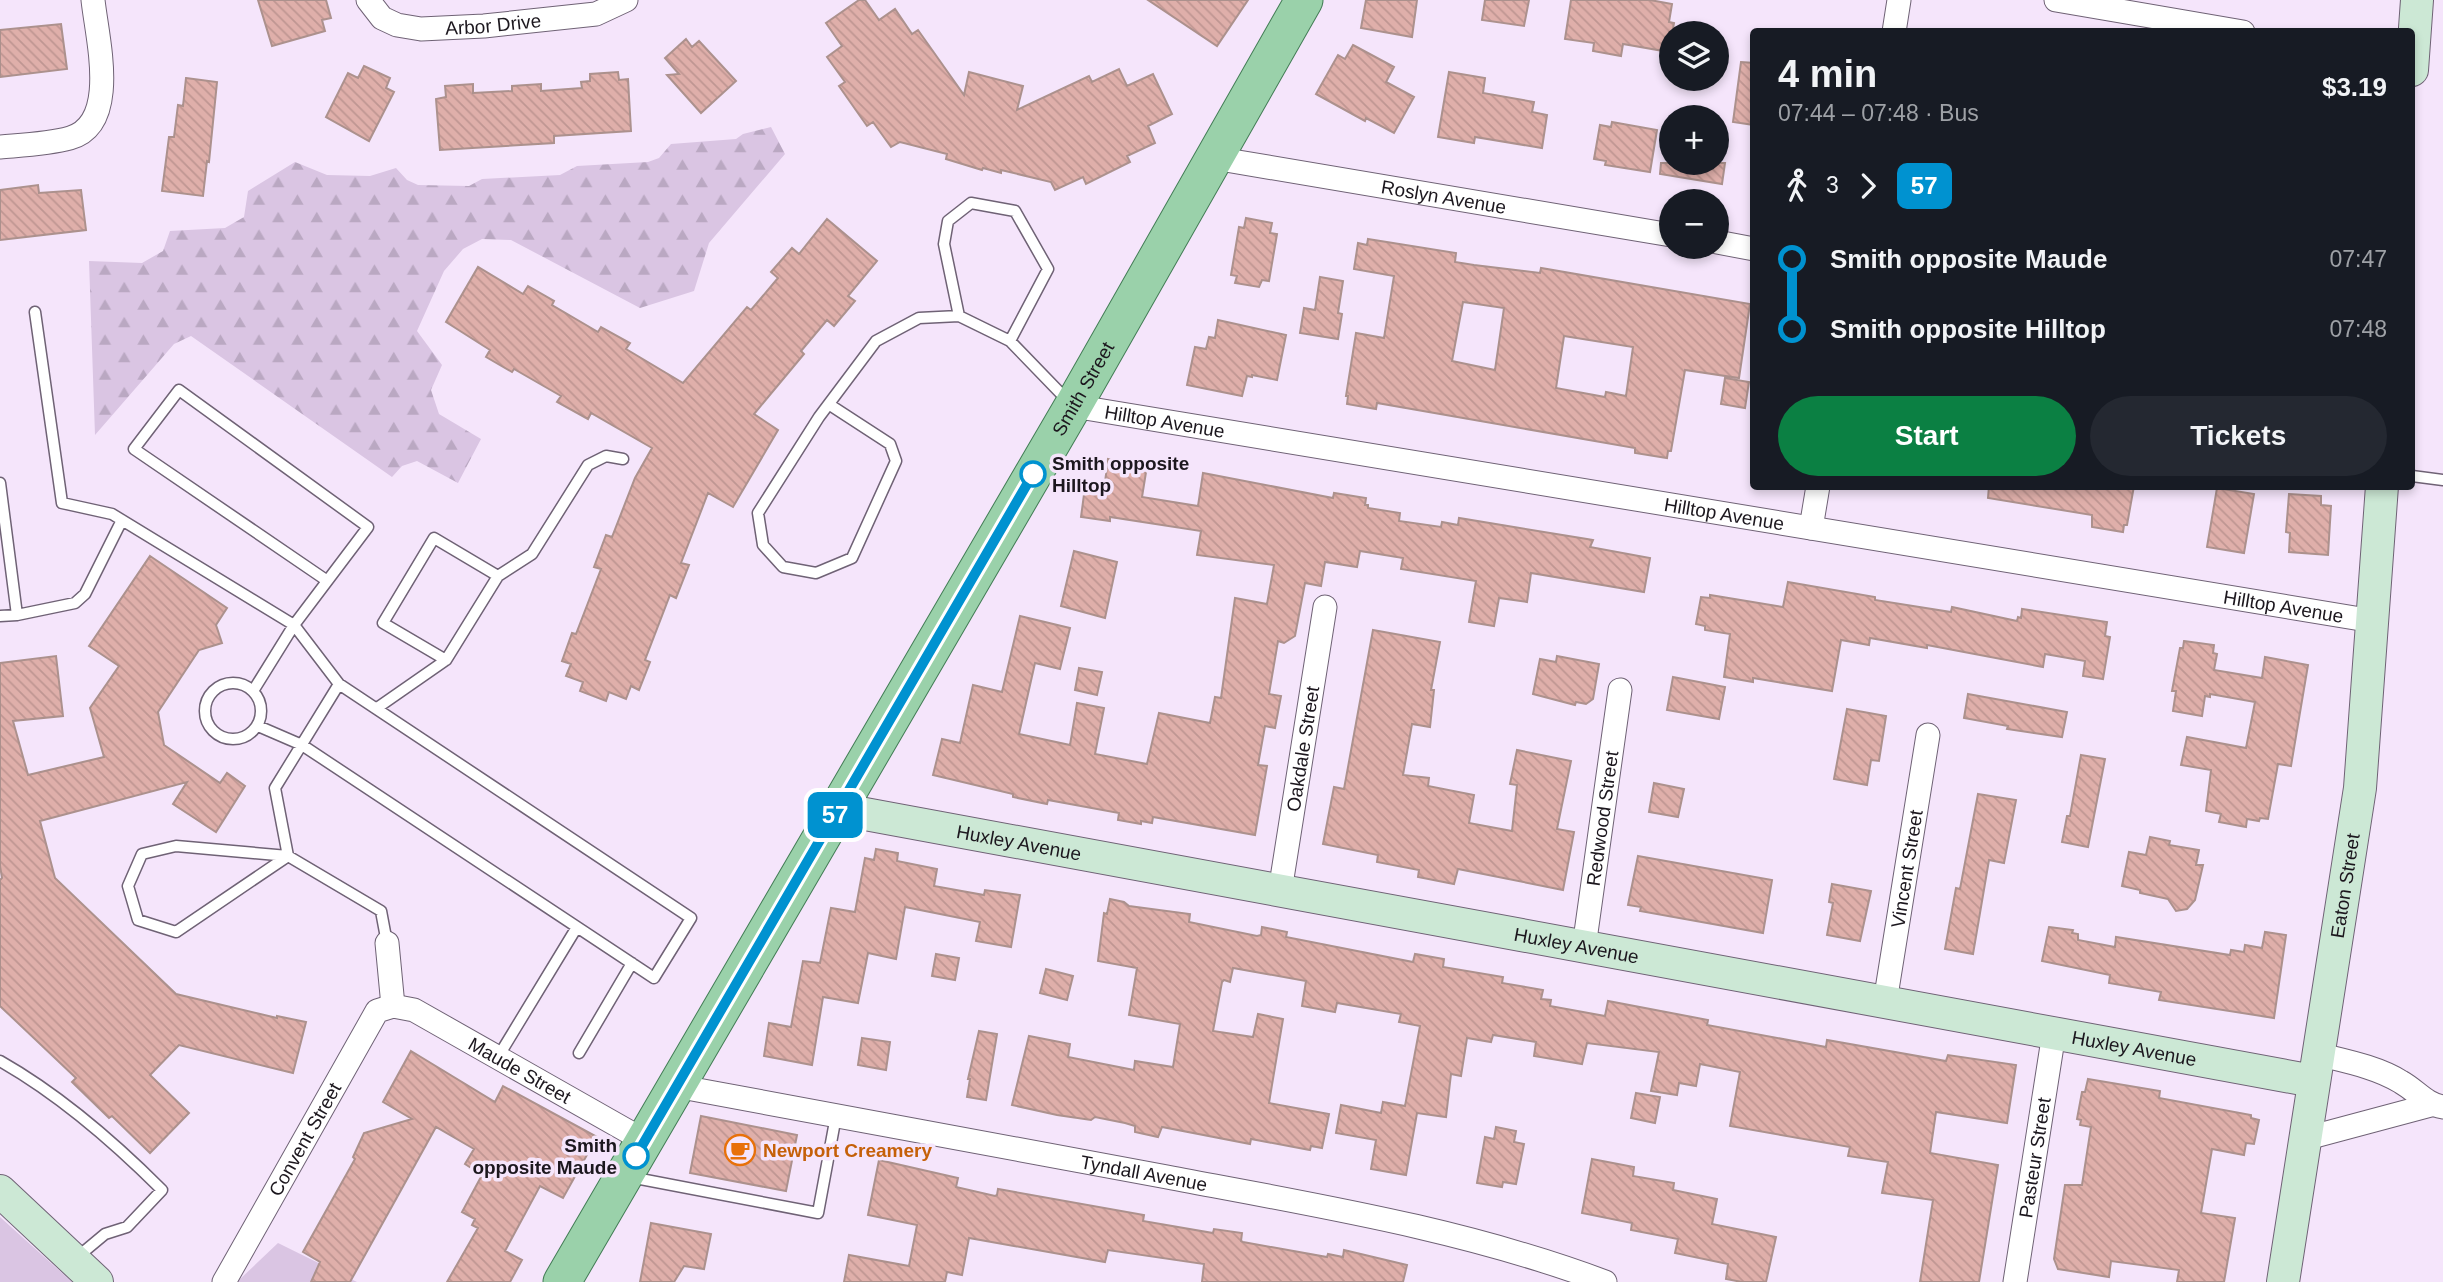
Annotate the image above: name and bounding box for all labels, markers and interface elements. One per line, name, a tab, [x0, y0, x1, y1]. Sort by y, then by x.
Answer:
street label: Arbor Drive	[445, 9, 542, 38]
map controls	[1659, 21, 1729, 259]
button: layers	[1659, 21, 1729, 91]
text: 4 min	[1778, 53, 1877, 95]
text: $3.19	[2322, 72, 2387, 102]
text: 07:44 – 07:48 · Bus	[1778, 100, 1979, 126]
button: +	[1659, 105, 1729, 175]
icon: walk	[1778, 167, 1816, 205]
icon: forward	[1849, 167, 1887, 205]
text: 3	[1826, 172, 1839, 198]
text: 57	[1911, 172, 1938, 199]
street label: Roslyn Avenue	[1380, 176, 1508, 218]
button: −	[1659, 189, 1729, 259]
text: Smith opposite Maude	[1830, 244, 2107, 274]
text: 07:47	[2329, 246, 2387, 272]
text: Smith opposite Hilltop	[1830, 314, 2106, 344]
text: 07:48	[2329, 316, 2387, 342]
street label: Smith Street	[1048, 337, 1118, 439]
button: Start	[1778, 396, 2076, 476]
button: Tickets	[2090, 396, 2387, 476]
street label: Hilltop Avenue	[1103, 401, 1226, 441]
place label: Smith opposite Hilltop	[1052, 453, 1189, 496]
marker: Smith opposite Hilltop	[1020, 461, 1046, 487]
street label: Hilltop Avenue	[1663, 493, 1786, 534]
street label: Hilltop Avenue	[2222, 586, 2345, 626]
street label: Oakdale Street	[1282, 684, 1323, 813]
street label: Redwood Street	[1582, 749, 1622, 887]
line badge: 57	[804, 792, 866, 838]
text: 57	[822, 801, 848, 828]
street label: Vincent Street	[1887, 808, 1926, 929]
street label: Huxley Avenue	[955, 821, 1083, 864]
street label: Eaton Street	[2326, 831, 2363, 940]
street label: Huxley Avenue	[1512, 923, 1641, 967]
street label: Huxley Avenue	[2070, 1026, 2198, 1070]
street label: Maude Street	[465, 1033, 575, 1108]
street label: Convent Street	[264, 1078, 345, 1200]
street label: Pasteur Street	[2015, 1095, 2054, 1219]
cafe icon: Newport Creamery	[723, 1133, 757, 1167]
place label: Smith opposite Maude	[472, 1135, 617, 1178]
place label: Newport Creamery	[763, 1140, 932, 1161]
marker: Smith opposite Maude	[623, 1143, 649, 1169]
street label: Tyndall Avenue	[1079, 1151, 1209, 1195]

